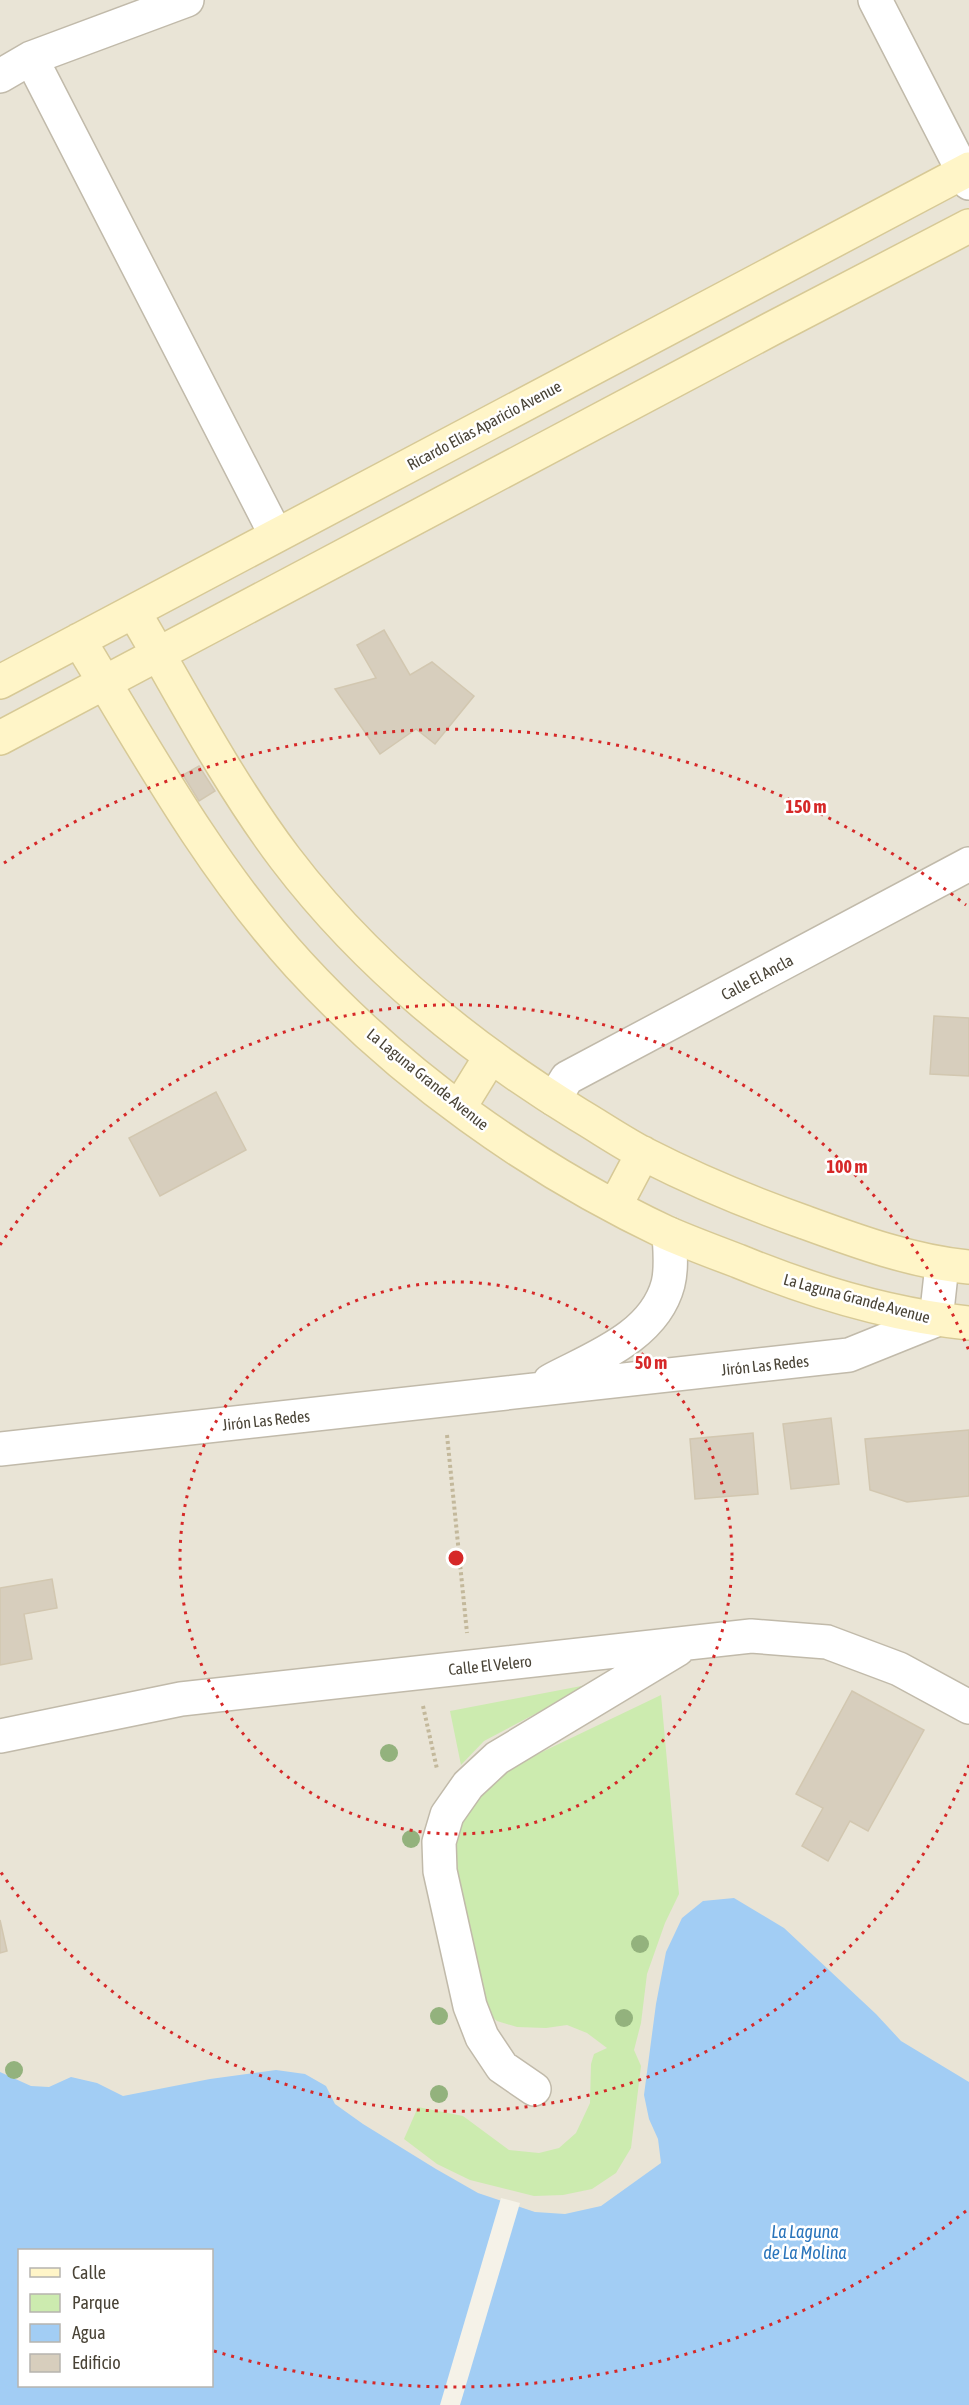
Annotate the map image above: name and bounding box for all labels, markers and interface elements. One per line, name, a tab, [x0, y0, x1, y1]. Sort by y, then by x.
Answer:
street label: Ricardo Elías Aparicio Avenue	[404, 377, 565, 474]
text: 150 m	[786, 796, 826, 817]
street label: Calle El Ancla	[718, 951, 796, 1003]
street label: La Laguna Grande Avenue	[363, 1025, 492, 1134]
text: 100 m	[827, 1156, 867, 1177]
street label: La Laguna Grande Avenue	[782, 1270, 932, 1327]
street label: Jirón Las Redes	[720, 1351, 810, 1379]
text: 50 m	[635, 1352, 667, 1373]
street label: Jirón Las Redes	[221, 1406, 311, 1434]
centre of rings	[446, 1548, 466, 1568]
street label: Calle El Velero	[447, 1652, 533, 1678]
water label: La Laguna de La Molina	[763, 2221, 847, 2263]
legend	[18, 2249, 213, 2387]
text: Calle	[72, 2262, 106, 2283]
text: Parque	[72, 2292, 120, 2313]
text: Agua	[72, 2322, 106, 2343]
text: Edificio	[72, 2352, 121, 2373]

